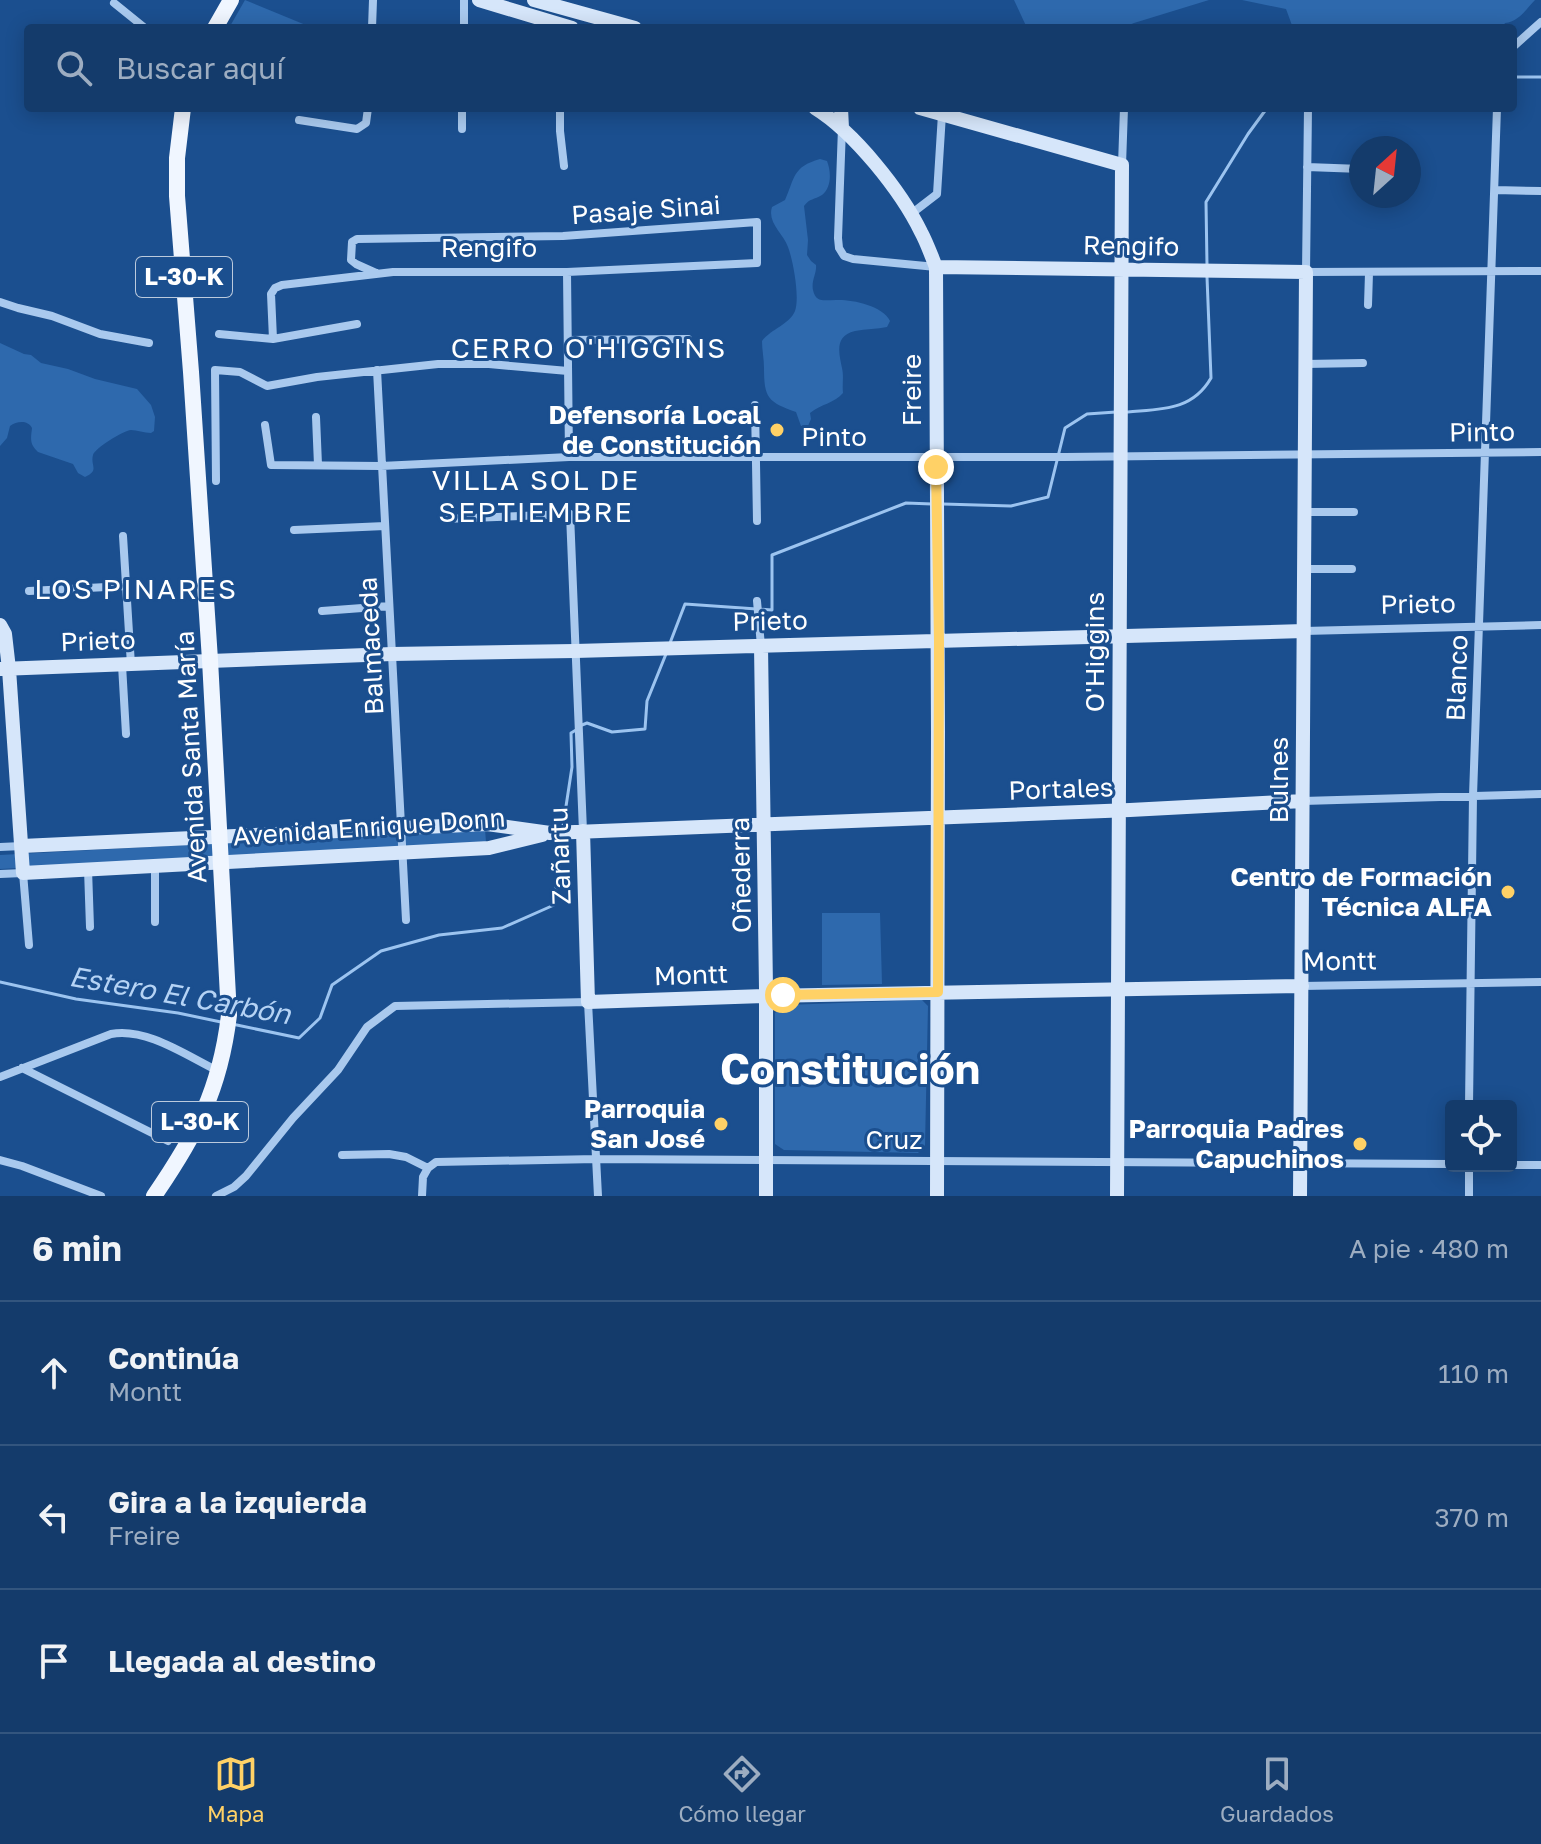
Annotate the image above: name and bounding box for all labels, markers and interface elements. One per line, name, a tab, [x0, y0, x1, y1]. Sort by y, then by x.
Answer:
search box	[24, 24, 1517, 112]
icon: search	[52, 46, 96, 90]
text: Buscar aquí	[116, 50, 284, 86]
north arrow	[1349, 136, 1421, 208]
street label: Pasaje Sinai	[570, 189, 722, 230]
street label: Rengifo	[1083, 229, 1179, 262]
street label: Rengifo	[441, 232, 537, 263]
road number: L-30-K	[136, 257, 232, 297]
district label: CERRO O'HIGGINS	[451, 331, 727, 364]
street label: Freire	[896, 354, 927, 426]
place label: Defensoría Local de Constitución	[549, 399, 761, 460]
street label: Pinto	[1449, 415, 1515, 448]
marker: Defensoría Local de Constitución	[768, 421, 786, 439]
street label: Pinto	[801, 421, 867, 452]
route end	[918, 449, 954, 485]
district label: VILLA SOL DE SEPTIEMBRE	[432, 463, 640, 528]
district label: LOS PINARES	[34, 572, 238, 605]
street label: Balmaceda	[351, 576, 390, 716]
street label: Prieto	[1380, 587, 1456, 620]
street label: O'Higgins	[1079, 592, 1110, 712]
street label: Prieto	[732, 604, 808, 637]
street label: Prieto	[60, 624, 136, 657]
street label: Avenida Santa María	[168, 630, 213, 884]
street label: Blanco	[1440, 634, 1473, 722]
street label: Bulnes	[1263, 737, 1294, 823]
street label: Portales	[1008, 771, 1114, 806]
street label: Avenida Enrique Donn	[232, 802, 506, 851]
street label: Zañartu	[542, 807, 577, 905]
street label: Oñederra	[724, 817, 757, 933]
place label: Centro de Formación Técnica ALFA	[1230, 861, 1493, 922]
marker: Centro de Formación Técnica ALFA	[1499, 883, 1517, 901]
street label: Montt	[1303, 944, 1377, 977]
street label: Montt	[653, 958, 729, 991]
water label: Estero El Carbón	[67, 959, 295, 1031]
route start	[765, 977, 801, 1013]
district label: Constitución	[720, 1043, 980, 1093]
place label: Parroquia San José	[584, 1093, 705, 1154]
map controls	[1445, 1100, 1517, 1172]
button: locate	[1445, 1100, 1517, 1172]
road number: L-30-K	[152, 1102, 248, 1142]
place label: Parroquia Padres Capuchinos	[1128, 1113, 1344, 1174]
marker: Parroquia San José	[712, 1115, 730, 1133]
street label: Cruz	[866, 1124, 922, 1155]
marker: Parroquia Padres Capuchinos	[1351, 1135, 1369, 1153]
text: 6 min	[32, 1228, 122, 1268]
text: A pie · 480 m	[1349, 1233, 1509, 1264]
text: Continúa	[108, 1340, 239, 1376]
icon: ahead	[32, 1351, 76, 1395]
text: 110 m	[1438, 1358, 1509, 1389]
text: Montt	[108, 1376, 182, 1407]
text: Gira a la izquierda	[108, 1484, 367, 1520]
icon: left	[32, 1495, 76, 1539]
text: 370 m	[1434, 1502, 1509, 1533]
text: Freire	[108, 1520, 180, 1551]
icon: arrive	[32, 1639, 76, 1683]
text: Llegada al destino	[108, 1643, 376, 1679]
tab: Mapa	[207, 1752, 264, 1827]
tab: Cómo llegar	[678, 1752, 806, 1827]
tab: Guardados	[1220, 1752, 1334, 1827]

